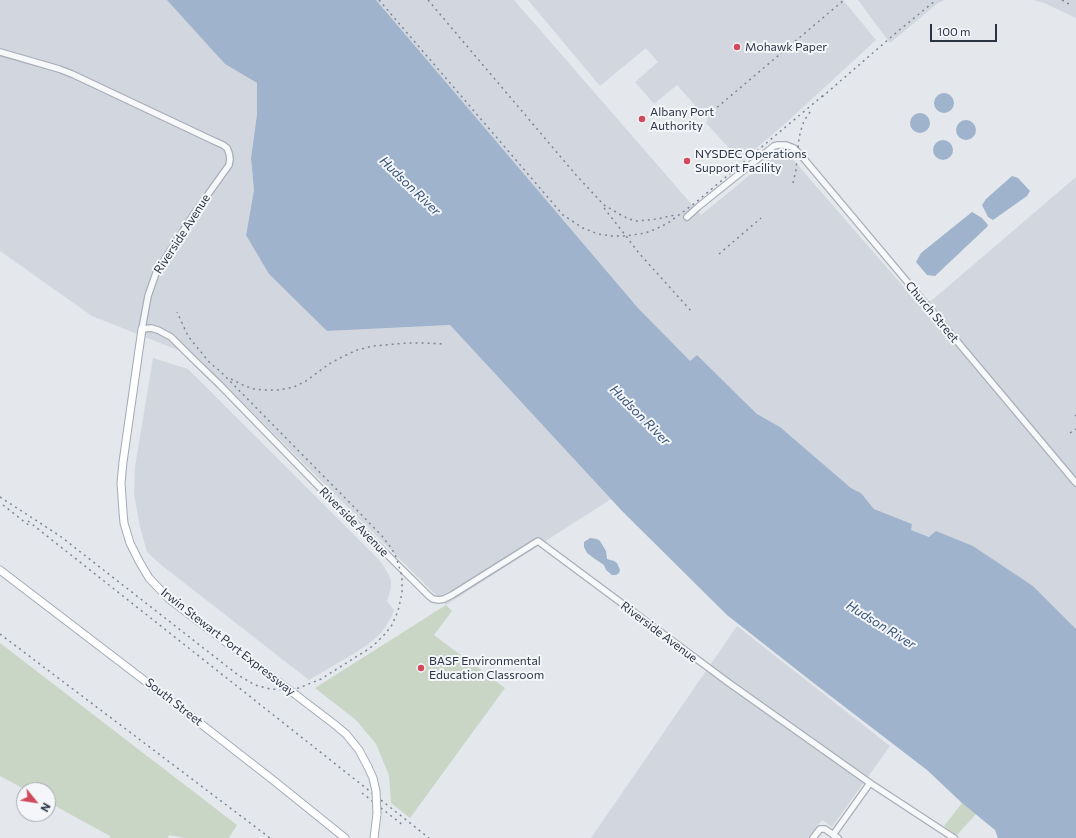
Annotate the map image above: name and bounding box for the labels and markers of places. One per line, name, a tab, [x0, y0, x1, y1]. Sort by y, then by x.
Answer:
place label: Mohawk Paper	[745, 40, 827, 54]
marker: Mohawk Paper	[732, 42, 742, 52]
place label: Albany Port Authority	[650, 105, 714, 133]
marker: Albany Port Authority	[637, 114, 647, 124]
place label: NYSDEC Operations Support Facility	[695, 147, 807, 175]
marker: NYSDEC Operations Support Facility	[682, 156, 692, 166]
place label: BASF Environmental Education Classroom	[429, 654, 544, 682]
marker: BASF Environmental Education Classroom	[416, 663, 426, 673]

